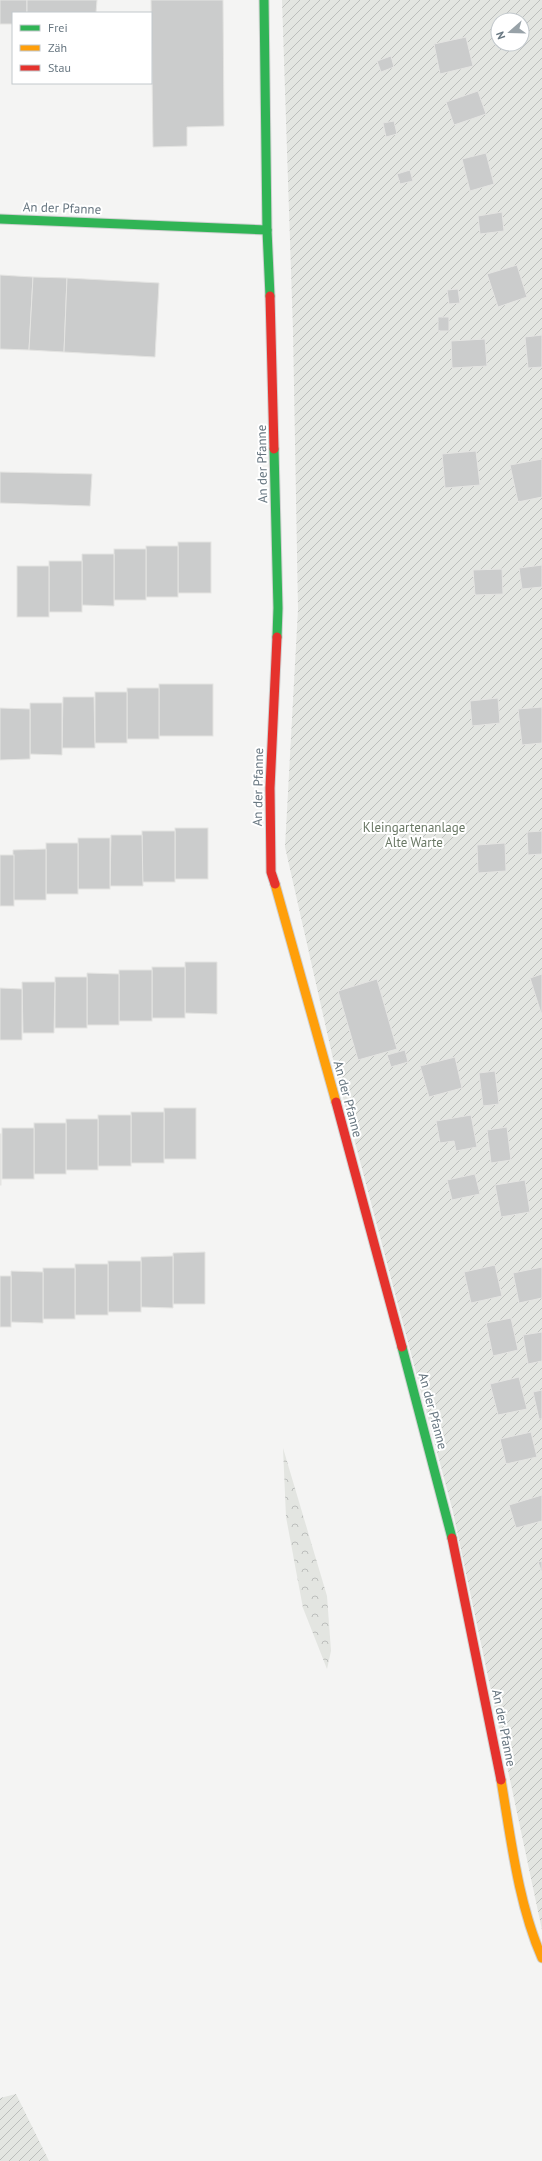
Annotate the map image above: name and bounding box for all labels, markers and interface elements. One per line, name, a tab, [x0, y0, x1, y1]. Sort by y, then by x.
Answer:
legend	[12, 12, 152, 84]
north arrow	[490, 12, 530, 52]
text: Frei	[48, 20, 68, 35]
text: N	[493, 30, 508, 41]
text: Zäh	[48, 40, 67, 55]
text: Stau	[48, 60, 71, 75]
street label: An der Pfanne	[23, 198, 101, 218]
street label: An der Pfanne	[253, 425, 271, 503]
street label: An der Pfanne	[249, 748, 267, 826]
park label: Kleingartenanlage Alte Warte	[363, 819, 465, 851]
street label: An der Pfanne	[330, 1059, 366, 1139]
street label: An der Pfanne	[415, 1371, 451, 1451]
street label: An der Pfanne	[488, 1688, 520, 1768]

